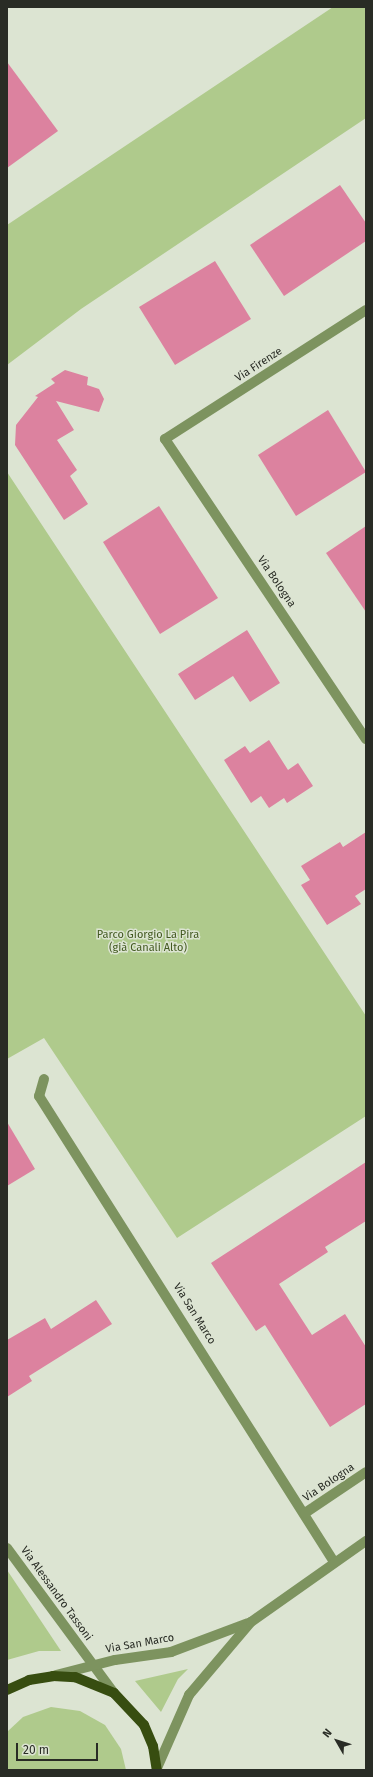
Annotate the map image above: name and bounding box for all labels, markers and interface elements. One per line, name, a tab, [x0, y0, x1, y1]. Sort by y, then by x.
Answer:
street label: Via Firenze	[233, 345, 285, 385]
street label: Via Bologna	[254, 554, 298, 610]
park label: Parco Giorgio La Pira (già Canali Alto)	[97, 929, 199, 955]
street label: Via San Marco	[170, 1281, 218, 1347]
street label: Via Bologna	[301, 1461, 357, 1505]
street label: Via Alessandro Tassoni	[17, 1544, 95, 1644]
street label: Via San Marco	[105, 1631, 175, 1657]
north arrow	[317, 1721, 357, 1761]
text: N	[320, 1726, 335, 1740]
scale bar	[18, 1735, 100, 1761]
text: 20 m	[23, 1743, 49, 1757]

